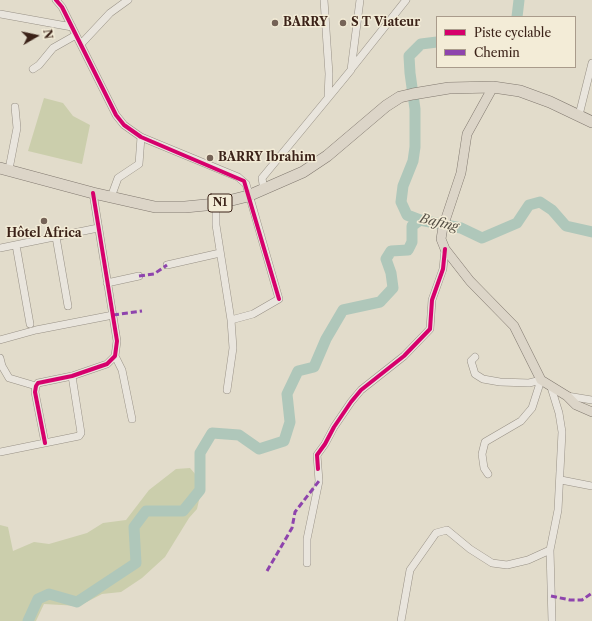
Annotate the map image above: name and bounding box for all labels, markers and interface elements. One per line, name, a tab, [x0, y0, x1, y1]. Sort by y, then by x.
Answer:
north arrow	[16, 16, 56, 56]
place label: BARRY	[283, 16, 328, 30]
place label: S T Viateur	[351, 16, 420, 30]
legend	[436, 16, 576, 68]
marker: BARRY	[270, 18, 280, 28]
marker: S T Viateur	[338, 18, 348, 28]
text: Piste cyclable	[474, 25, 551, 40]
text: N	[40, 28, 56, 40]
text: Chemin	[474, 45, 520, 60]
place label: BARRY Ibrahim	[218, 151, 316, 165]
marker: BARRY Ibrahim	[205, 153, 215, 163]
road number: N1	[208, 194, 232, 212]
water label: Bafing	[418, 211, 460, 235]
marker: Hôtel Africa	[39, 216, 49, 226]
place label: Hôtel Africa	[6, 227, 82, 241]

